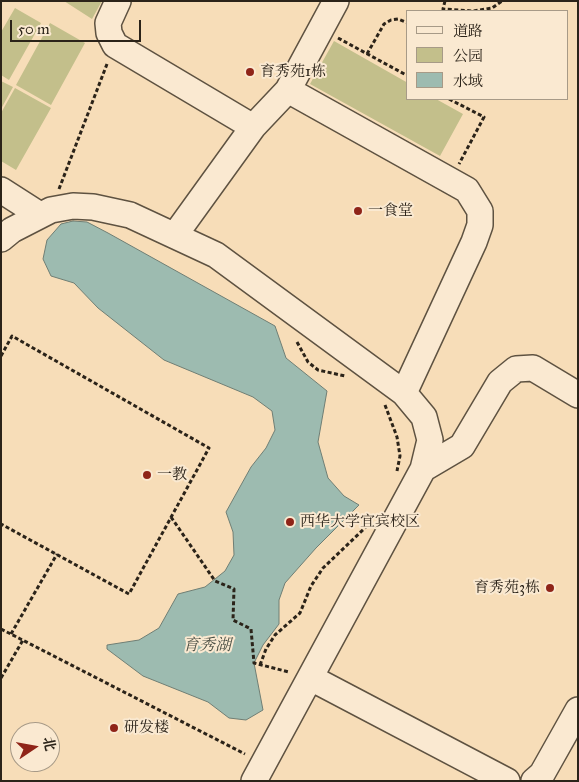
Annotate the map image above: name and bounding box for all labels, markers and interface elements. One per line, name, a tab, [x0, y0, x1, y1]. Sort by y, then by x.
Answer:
scale bar	[12, 10, 144, 42]
legend	[406, 10, 569, 100]
text: 50 m	[18, 20, 50, 38]
text: 道路	[453, 22, 483, 40]
text: 公园	[453, 47, 483, 65]
place label: 育秀苑1栋	[260, 63, 326, 81]
marker: 育秀苑1栋	[244, 66, 256, 78]
text: 水域	[453, 72, 483, 90]
place label: 一食堂	[368, 202, 413, 220]
marker: 一食堂	[352, 205, 364, 217]
place label: 一教	[157, 466, 187, 484]
marker: 一教	[141, 469, 153, 481]
place label: 西华大学宜宾校区	[300, 513, 420, 531]
marker: 西华大学宜宾校区	[284, 516, 296, 528]
place label: 育秀苑3栋	[474, 579, 540, 597]
marker: 育秀苑3栋	[544, 582, 556, 594]
water label: 育秀湖	[183, 636, 231, 656]
place label: 研发楼	[124, 719, 169, 737]
north arrow	[10, 722, 60, 772]
marker: 研发楼	[108, 722, 120, 734]
text: 北	[39, 735, 59, 753]

